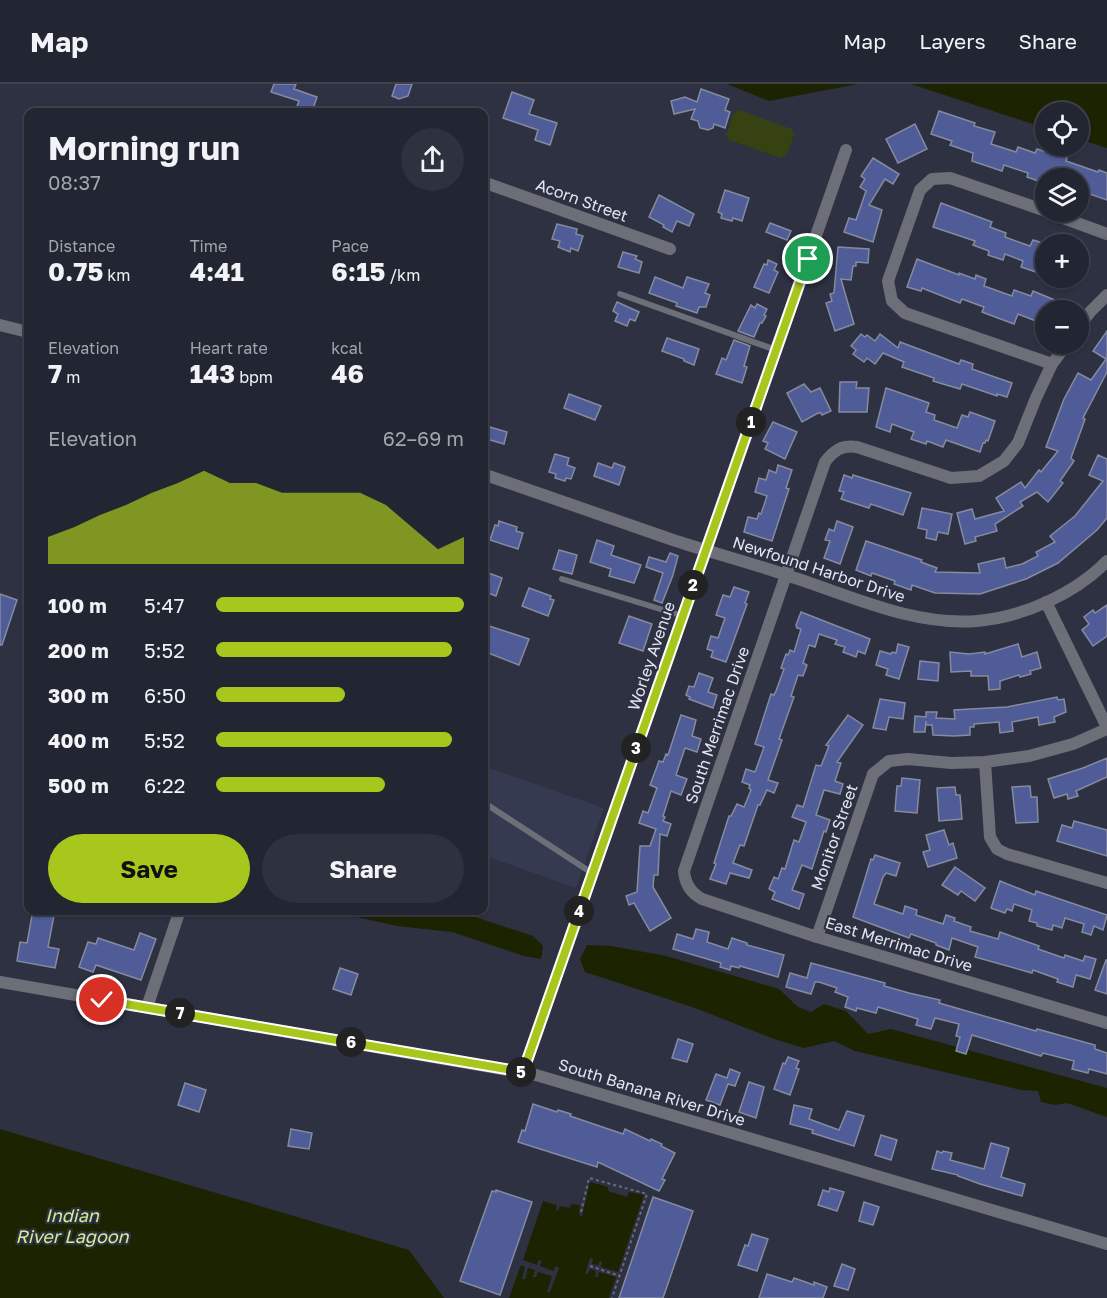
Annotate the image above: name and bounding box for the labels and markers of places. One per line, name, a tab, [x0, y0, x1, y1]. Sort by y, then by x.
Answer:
pin	[782, 233, 833, 284]
pin: 1	[736, 407, 766, 437]
pin: 2	[678, 570, 708, 600]
pin: 3	[621, 733, 651, 763]
pin: 4	[564, 896, 594, 926]
pin	[76, 974, 127, 1025]
pin: 7	[165, 998, 195, 1028]
pin: 6	[336, 1027, 366, 1057]
pin: 5	[506, 1057, 536, 1087]

